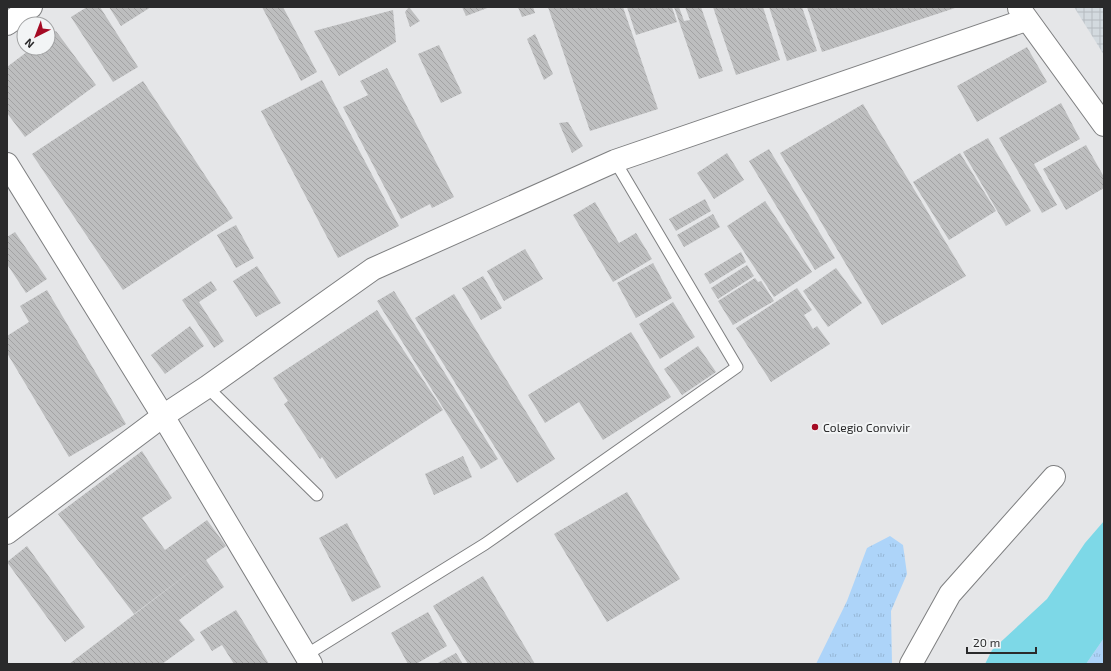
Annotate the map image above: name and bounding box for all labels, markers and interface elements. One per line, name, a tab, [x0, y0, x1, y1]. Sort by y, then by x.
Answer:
north arrow	[16, 16, 56, 56]
text: N	[22, 36, 36, 51]
place label: Colegio Convivir	[823, 420, 910, 434]
marker: Colegio Convivir	[810, 422, 820, 432]
scale bar	[967, 629, 1036, 655]
text: 20 m	[973, 635, 1000, 649]

